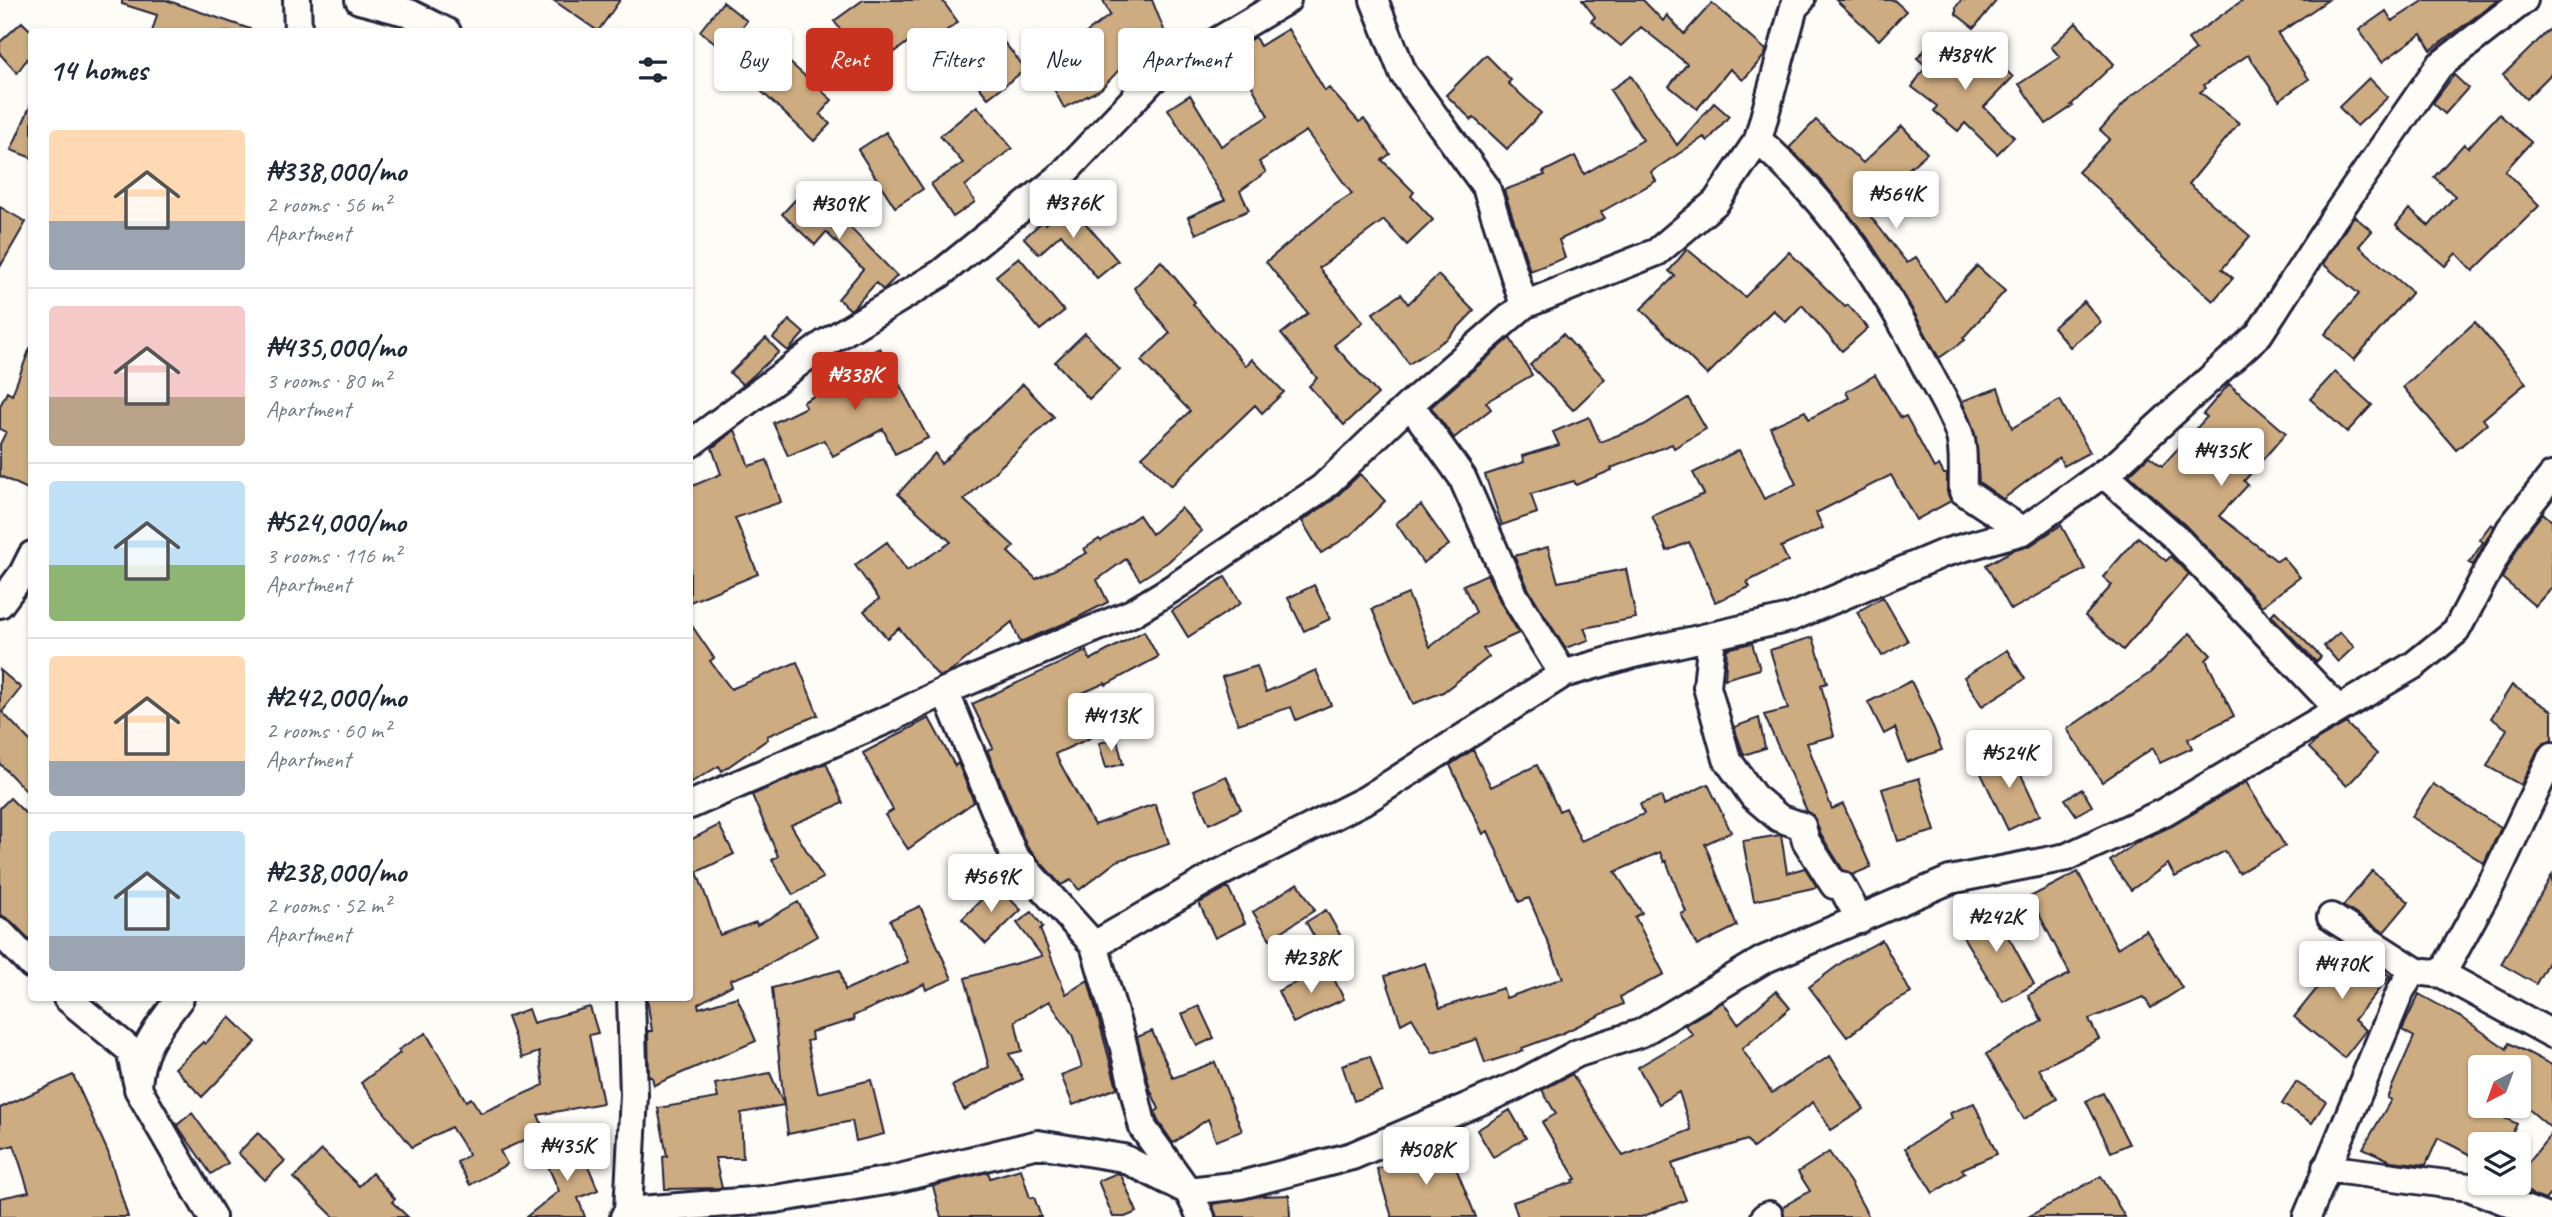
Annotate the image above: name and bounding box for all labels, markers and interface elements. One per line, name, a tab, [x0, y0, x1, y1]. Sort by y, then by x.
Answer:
chip: Buy	[714, 28, 792, 91]
chip: Rent	[806, 28, 893, 91]
chip: Filters	[907, 28, 1007, 91]
chip: New	[1021, 28, 1104, 91]
chip: Apartment	[1118, 28, 1254, 91]
pin: ₦384K	[1916, 32, 2014, 92]
text: ₦384K	[1938, 40, 1992, 69]
text: 14 homes	[49, 51, 147, 89]
icon: filters	[634, 51, 672, 89]
text: ₦338,000/mo	[266, 152, 406, 190]
icon: home	[105, 158, 189, 242]
pin: ₦564K	[1847, 172, 1945, 231]
text: ₦564K	[1869, 179, 1923, 208]
pin: ₦376K	[1024, 180, 1122, 240]
pin: ₦309K	[790, 182, 888, 241]
text: ₦376K	[1046, 188, 1100, 217]
text: ₦309K	[812, 189, 866, 218]
text: 2 rooms · 56 m²	[266, 190, 390, 219]
text: Apartment	[266, 219, 351, 248]
text: ₦435,000/mo	[266, 328, 406, 366]
icon: home	[105, 334, 189, 418]
pin: ₦338K	[806, 352, 904, 412]
text: ₦338K	[828, 360, 882, 389]
text: 3 rooms · 80 m²	[266, 366, 390, 395]
text: Apartment	[266, 395, 351, 424]
pin: ₦435K	[2172, 428, 2270, 488]
text: ₦435K	[2194, 436, 2248, 465]
text: ₦524,000/mo	[266, 503, 406, 541]
icon: home	[105, 509, 189, 593]
text: 3 rooms · 116 m²	[266, 541, 401, 570]
text: Apartment	[266, 570, 351, 599]
text: ₦242,000/mo	[266, 678, 406, 716]
icon: home	[105, 684, 189, 768]
pin: ₦413K	[1062, 694, 1160, 753]
text: ₦413K	[1084, 701, 1138, 730]
text: 2 rooms · 60 m²	[266, 716, 390, 745]
pin: ₦524K	[1960, 730, 2058, 790]
text: ₦524K	[1982, 738, 2036, 767]
text: Apartment	[266, 745, 351, 774]
text: ₦238,000/mo	[266, 853, 406, 891]
pin: ₦569K	[942, 855, 1040, 914]
icon: home	[105, 859, 189, 943]
text: ₦569K	[964, 862, 1018, 891]
text: 2 rooms · 52 m²	[266, 891, 390, 920]
pin: ₦242K	[1947, 894, 2045, 954]
text: ₦242K	[1969, 902, 2023, 931]
text: Apartment	[266, 920, 351, 949]
pin: ₦238K	[1262, 936, 1360, 995]
pin: ₦470K	[2293, 942, 2391, 1001]
text: ₦238K	[1284, 943, 1338, 972]
text: ₦470K	[2315, 949, 2369, 978]
north arrow	[2468, 1055, 2530, 1118]
map controls	[2468, 1055, 2531, 1195]
pin: ₦435K	[518, 1124, 616, 1183]
pin: ₦508K	[1377, 1128, 1475, 1187]
text: ₦435K	[540, 1131, 594, 1160]
button: layers	[2468, 1132, 2531, 1195]
text: ₦508K	[1399, 1135, 1453, 1164]

